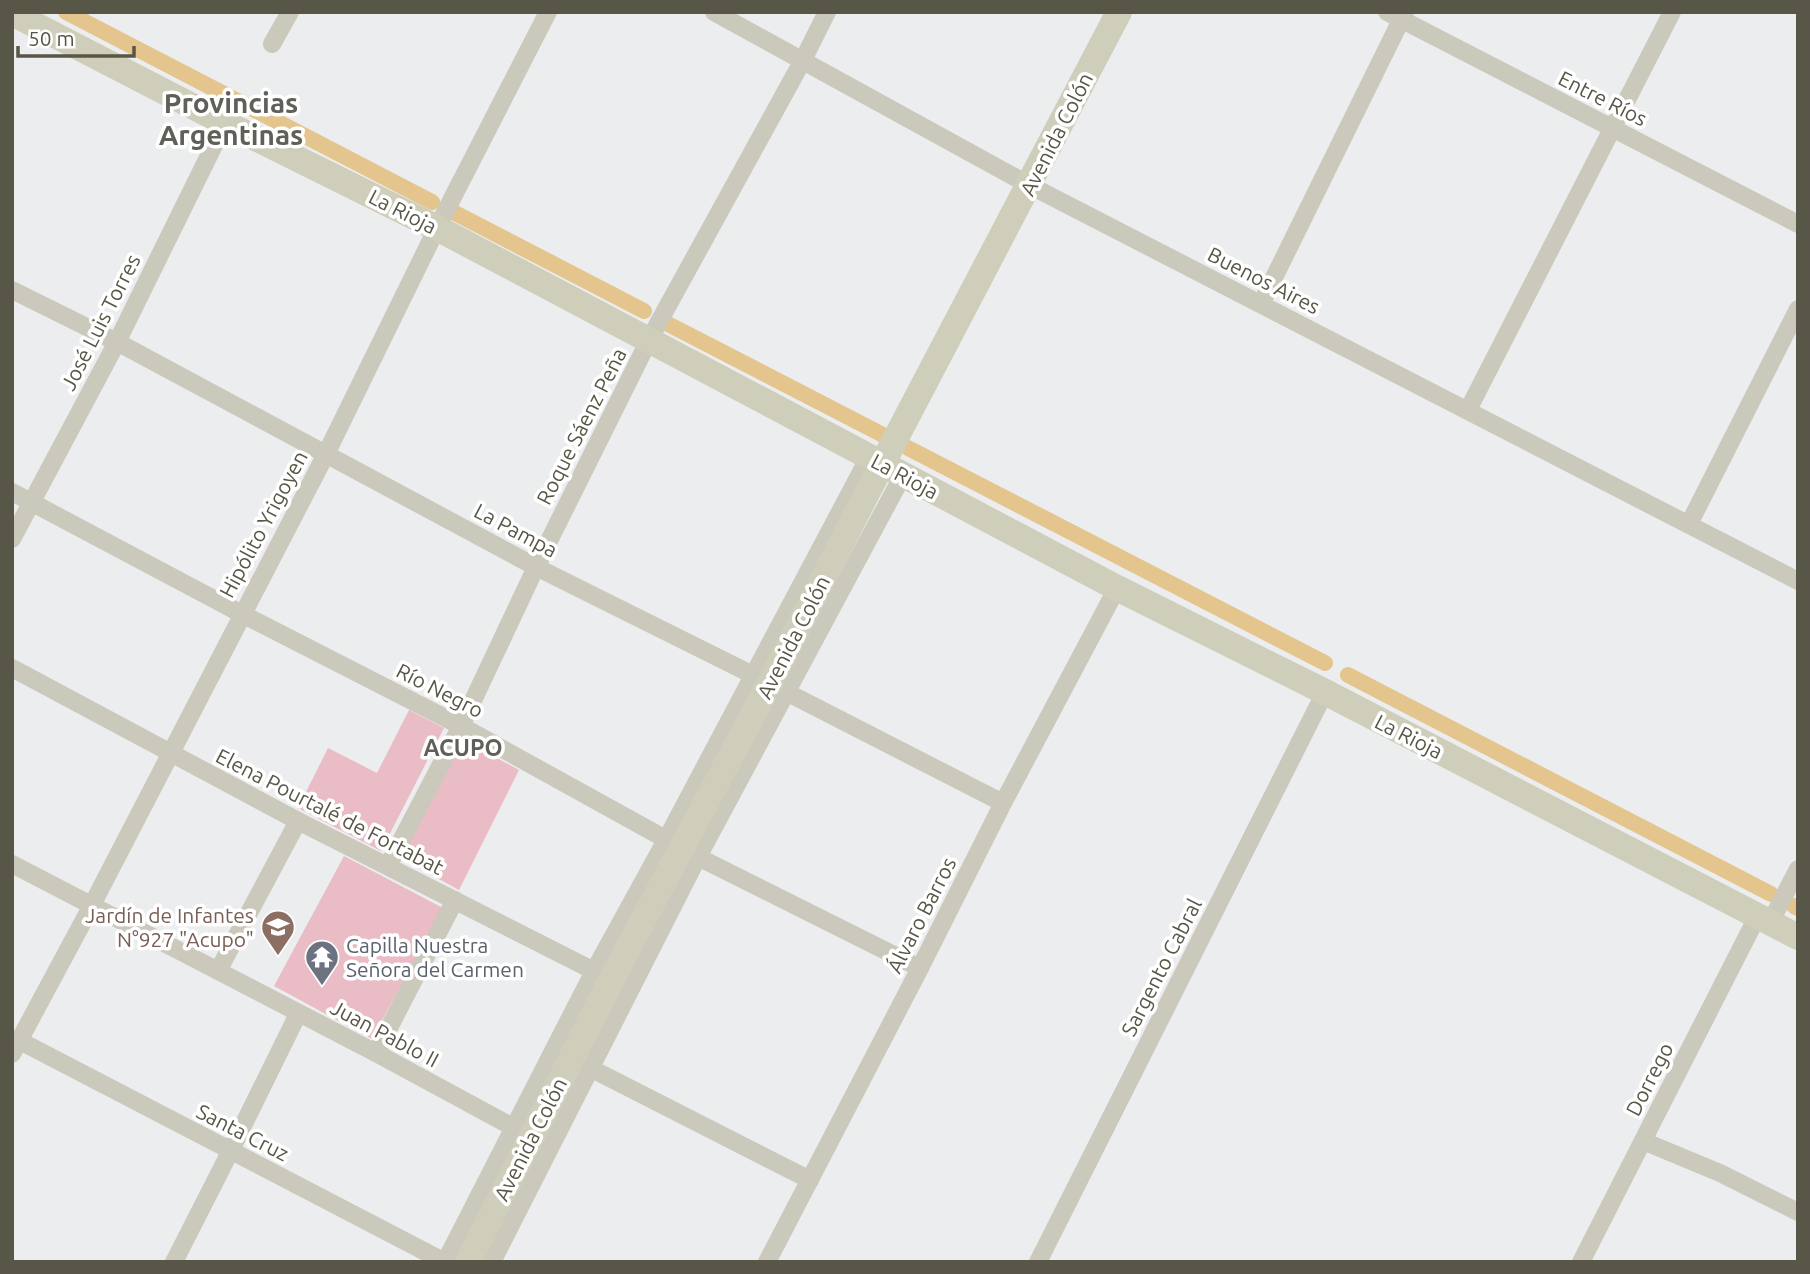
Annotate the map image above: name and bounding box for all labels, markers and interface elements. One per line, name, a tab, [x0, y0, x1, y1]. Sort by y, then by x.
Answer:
scale bar	[18, 14, 133, 58]
text: 50 m	[28, 26, 75, 50]
street label: Entre Ríos	[1555, 66, 1651, 130]
street label: Avenida Colón	[1015, 68, 1097, 200]
district label: Provincias Argentinas	[159, 87, 303, 150]
street label: La Rioja	[365, 184, 441, 238]
street label: Buenos Aires	[1204, 241, 1324, 319]
street label: José Luis Torres	[55, 250, 145, 394]
street label: Roque Sáenz Peña	[531, 344, 631, 508]
street label: Hipólito Yrigoyen	[214, 446, 312, 602]
street label: La Rioja	[867, 448, 943, 504]
street label: La Pampa	[470, 498, 562, 562]
street label: Avenida Colón	[752, 571, 834, 703]
street label: Río Negro	[393, 658, 487, 722]
street label: La Rioja	[1371, 709, 1447, 763]
district label: ACUPO	[423, 735, 503, 760]
street label: Elena Pourtalé de Fortabat	[212, 743, 448, 879]
street label: Álvaro Barros	[882, 853, 960, 977]
street label: Sargento Cabral	[1116, 894, 1206, 1040]
place label: Jardín de Infantes N°927 "Acupo"	[85, 903, 254, 951]
school or university icon: Jardín de Infantes N°927 "Acupo"	[259, 908, 297, 957]
place label: Capilla Nuestra Señora del Carmen	[346, 933, 524, 981]
temple icon: Capilla Nuestra Señora del Carmen	[303, 938, 341, 987]
street label: Juan Pablo II	[327, 995, 443, 1071]
street label: Dorrego	[1620, 1038, 1678, 1120]
street label: Avenida Colón	[489, 1073, 571, 1205]
street label: Santa Cruz	[193, 1099, 293, 1165]

